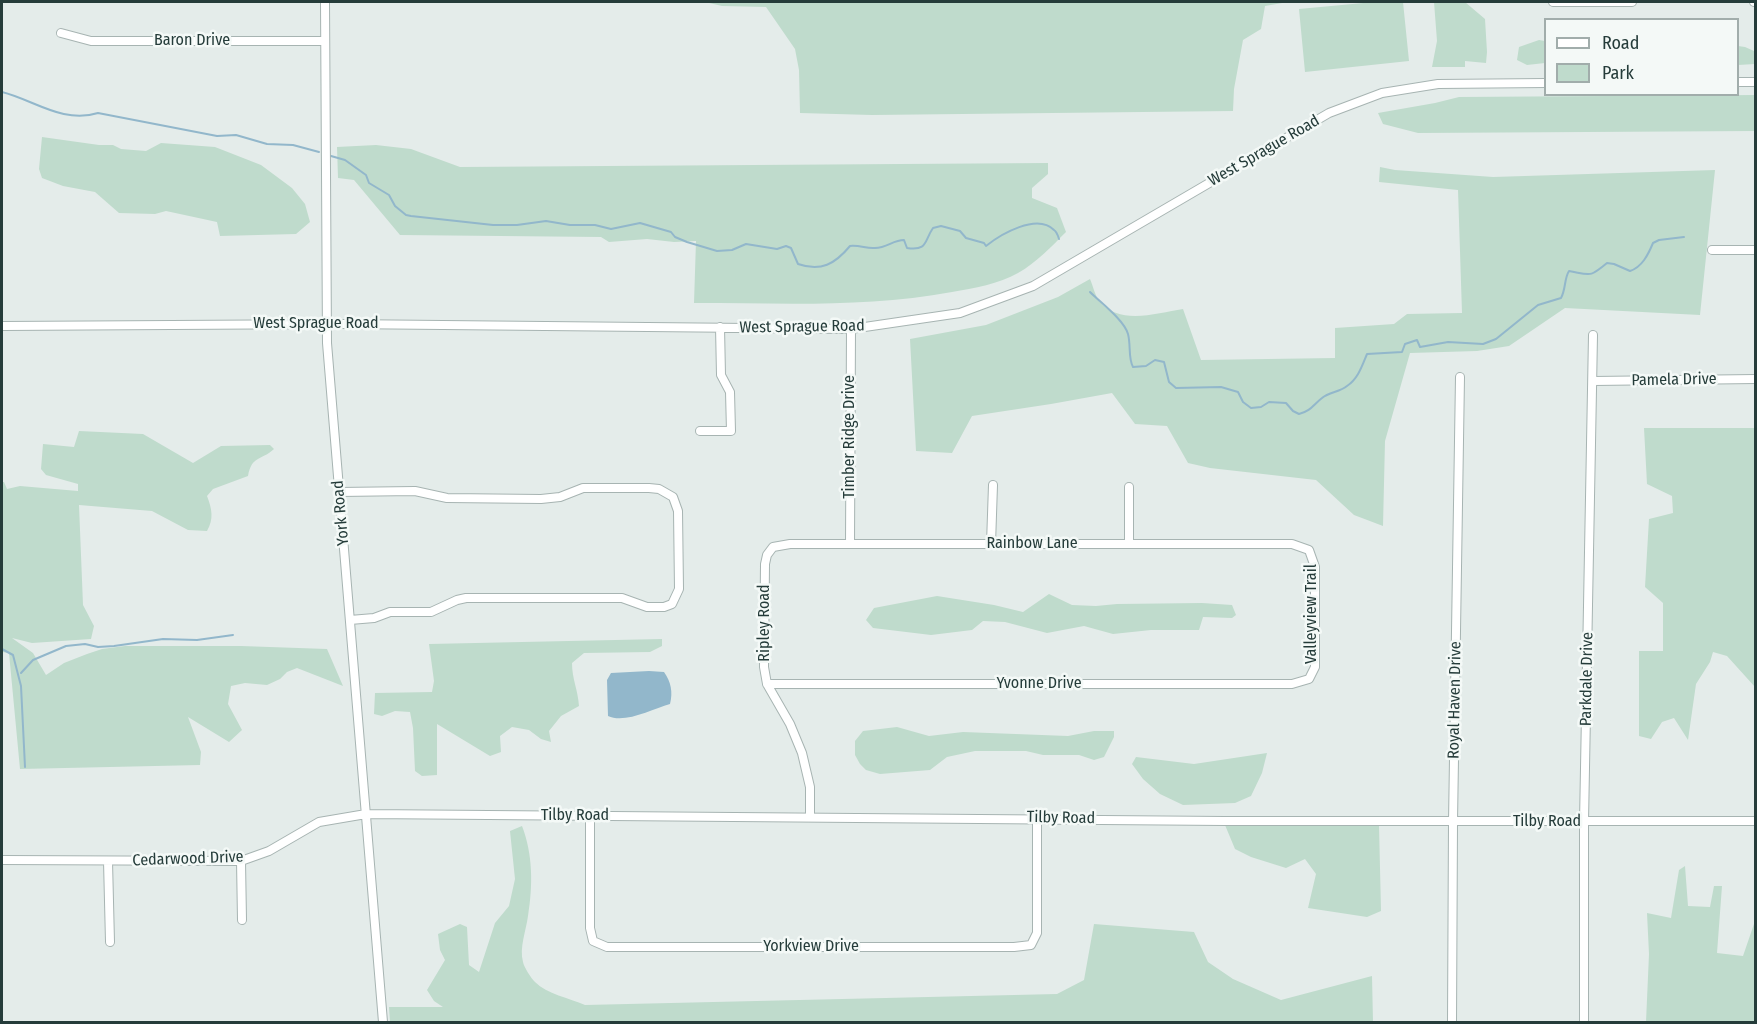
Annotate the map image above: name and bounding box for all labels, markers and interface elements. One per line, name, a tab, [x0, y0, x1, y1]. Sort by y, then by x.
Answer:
legend	[1544, 18, 1739, 96]
street label: Baron Drive	[154, 31, 230, 51]
text: Road	[1602, 32, 1639, 54]
text: Park	[1602, 62, 1634, 84]
street label: West Sprague Road	[1205, 111, 1323, 191]
street label: West Sprague Road	[253, 314, 379, 334]
street label: West Sprague Road	[739, 316, 865, 338]
street label: Pamela Drive	[1631, 370, 1717, 390]
street label: Timber Ridge Drive	[840, 375, 860, 499]
street label: York Road	[329, 480, 353, 546]
street label: Rainbow Lane	[986, 534, 1078, 554]
street label: Valleyview Trail	[1302, 564, 1322, 664]
street label: Ripley Road	[755, 584, 775, 662]
street label: Parkdale Drive	[1577, 632, 1597, 726]
street label: Royal Haven Drive	[1444, 641, 1466, 759]
street label: Yvonne Drive	[996, 674, 1082, 694]
street label: Tilby Road	[541, 806, 609, 826]
street label: Tilby Road	[1027, 808, 1095, 828]
street label: Tilby Road	[1513, 812, 1581, 832]
street label: Cedarwood Drive	[132, 847, 244, 871]
street label: Yorkview Drive	[763, 937, 859, 957]

